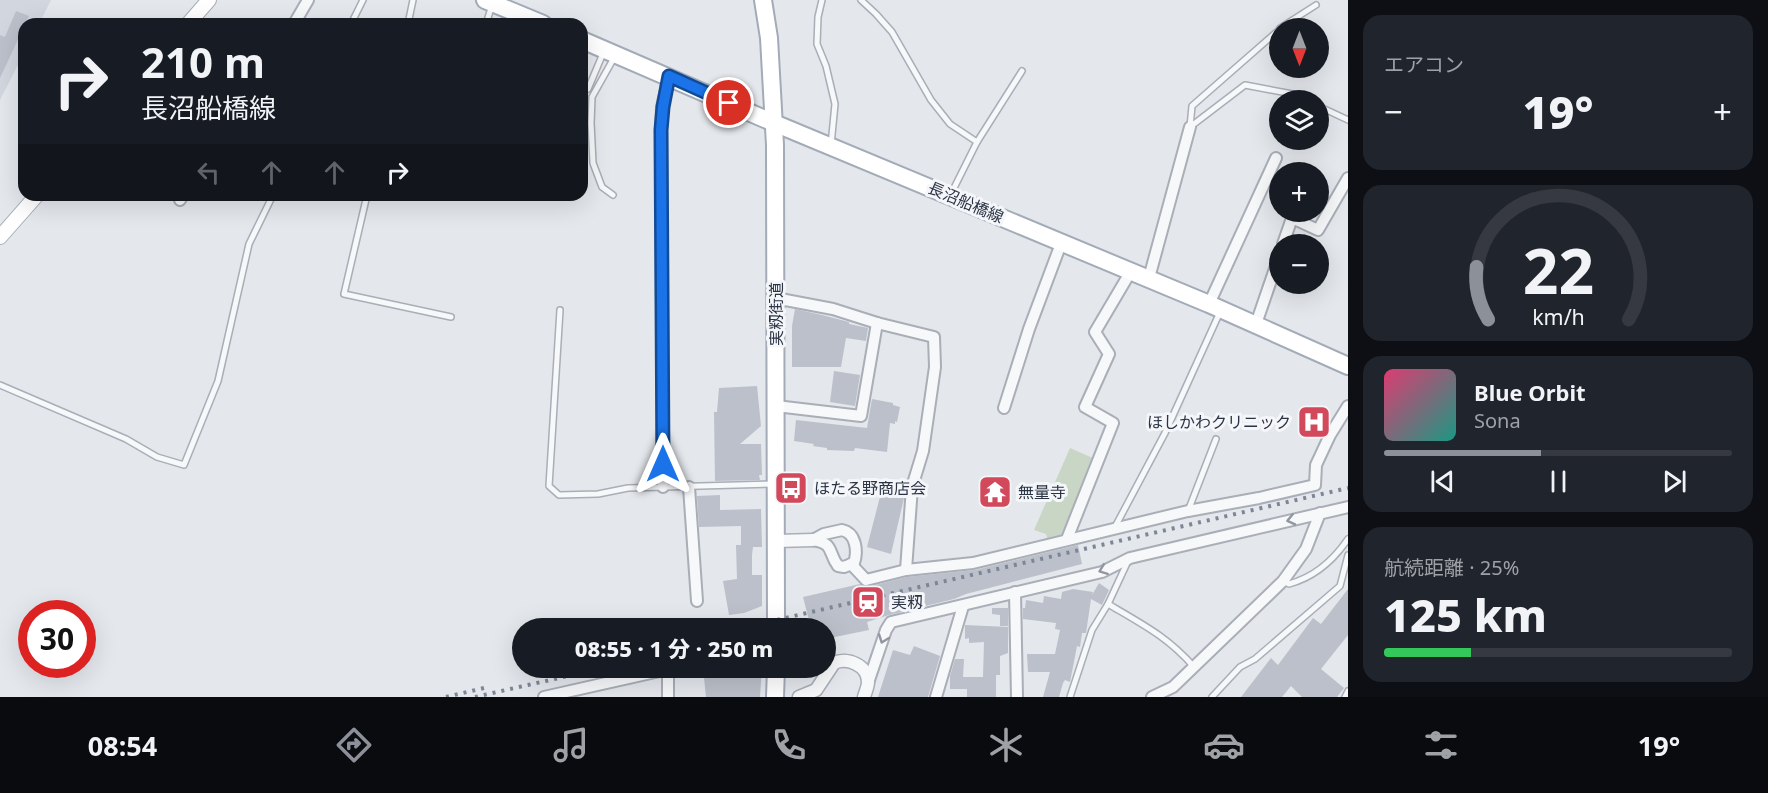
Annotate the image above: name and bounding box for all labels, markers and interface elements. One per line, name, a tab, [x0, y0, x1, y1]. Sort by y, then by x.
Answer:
north arrow	[1269, 18, 1329, 78]
map controls	[1269, 18, 1329, 294]
text: 210 m	[141, 33, 265, 90]
icon: right	[42, 42, 120, 120]
text: エアコン	[1384, 51, 1464, 78]
pin	[703, 77, 754, 128]
text: 19°	[1522, 81, 1594, 142]
icon: arrive	[712, 86, 745, 119]
text: 長沼船橋線	[141, 89, 276, 126]
text: −	[1384, 89, 1403, 134]
text: +	[1713, 89, 1732, 134]
button: layers	[1269, 90, 1329, 150]
icon: left	[192, 156, 225, 189]
icon: ahead	[255, 156, 288, 189]
icon: ahead	[318, 156, 351, 189]
icon: right	[381, 156, 414, 189]
button: +	[1269, 162, 1329, 222]
street label: 長沼船橋線	[925, 176, 1007, 228]
text: 22	[1522, 228, 1594, 313]
button: −	[1269, 234, 1329, 294]
street label: 実籾街道	[765, 282, 787, 346]
text: km/h	[1532, 303, 1584, 332]
text: Blue Orbit	[1474, 377, 1586, 407]
hospital icon: ほしかわクリニック	[1296, 404, 1332, 440]
text: Sona	[1474, 407, 1521, 434]
place label: ほしかわクリニック	[1147, 411, 1291, 433]
position arrow	[631, 432, 695, 496]
icon: previous	[1426, 465, 1459, 498]
icon: pause	[1542, 465, 1575, 498]
icon: next	[1658, 465, 1691, 498]
bus stop icon: ほたる野商店会	[773, 470, 809, 506]
temple icon: 無量寺	[977, 474, 1013, 510]
place label: ほたる野商店会	[814, 477, 926, 499]
place label: 無量寺	[1018, 481, 1066, 503]
one-way arrow	[1286, 512, 1296, 525]
text: 航続距離 · 25%	[1384, 554, 1519, 581]
one-way arrow	[1099, 563, 1109, 576]
station icon: 実籾	[850, 584, 886, 620]
text: 125 km	[1384, 584, 1547, 645]
place label: 実籾	[891, 591, 923, 613]
speed limit sign: 30	[18, 600, 96, 678]
text: 08:55 · 1 分 · 250 m	[575, 633, 773, 663]
one-way arrow	[878, 633, 891, 644]
icon: directions	[333, 724, 375, 766]
icon: music	[550, 724, 592, 766]
icon: phone	[768, 724, 810, 766]
icon: climate	[985, 724, 1027, 766]
icon: car	[1203, 724, 1245, 766]
icon: filters	[1420, 724, 1462, 766]
text: 08:54	[88, 727, 157, 764]
text: 19°	[1638, 727, 1680, 764]

